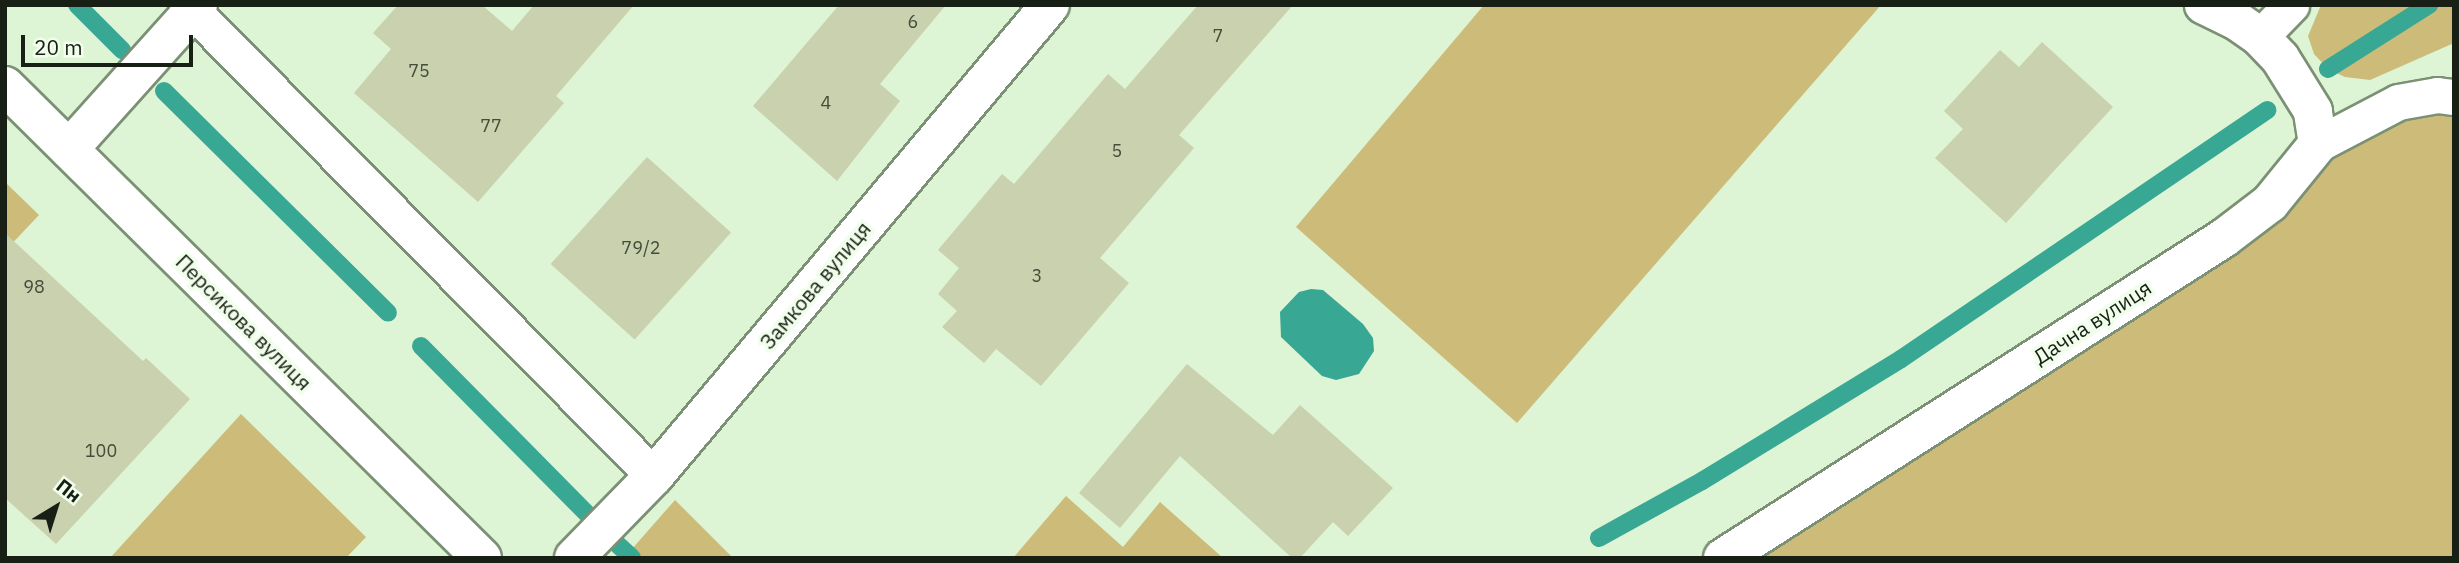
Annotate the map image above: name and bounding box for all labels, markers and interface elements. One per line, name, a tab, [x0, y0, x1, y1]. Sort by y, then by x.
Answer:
house number: 6	[908, 11, 918, 33]
scale bar	[24, 21, 196, 65]
house number: 7	[1213, 25, 1223, 47]
text: 20 m	[34, 33, 83, 61]
house number: 75	[408, 60, 430, 82]
house number: 4	[821, 92, 831, 114]
house number: 77	[480, 115, 502, 137]
house number: 5	[1112, 140, 1122, 162]
street label: Замкова вулиця	[754, 216, 876, 354]
house number: 79/2	[621, 237, 661, 259]
street label: Персикова вулиця	[171, 249, 317, 395]
house number: 3	[1032, 265, 1042, 287]
street label: Дачна вулиця	[2028, 274, 2156, 370]
house number: 98	[23, 276, 45, 298]
house number: 100	[85, 440, 117, 462]
north arrow	[21, 472, 91, 542]
text: Пн	[52, 473, 86, 508]

